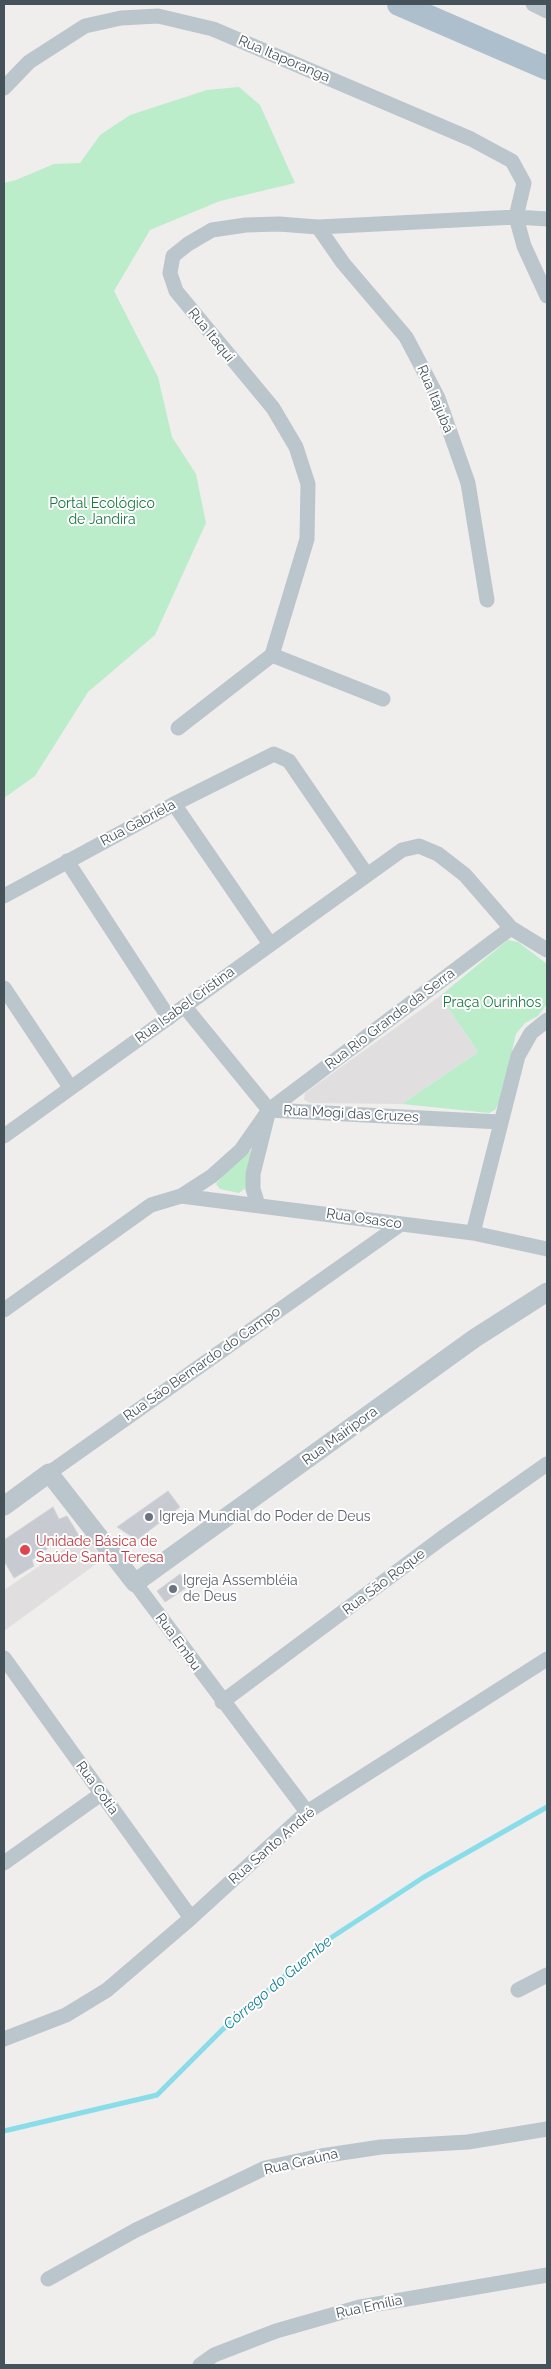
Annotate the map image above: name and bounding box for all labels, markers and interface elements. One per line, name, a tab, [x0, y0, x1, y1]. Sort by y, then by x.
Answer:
street label: Rua Itaporanga	[236, 32, 332, 86]
street label: Rua Itaqui	[184, 305, 238, 365]
street label: Rua Itajubá	[413, 363, 457, 435]
park label: Portal Ecológico de Jandira	[49, 496, 155, 528]
street label: Rua Gabriela	[98, 796, 178, 850]
street label: Rua Isabel Cristina	[132, 963, 238, 1047]
street label: Rua Rio Grande da Serra	[322, 965, 458, 1073]
park label: Praça Ourinhos	[443, 995, 541, 1011]
street label: Rua Mogi das Cruzes	[283, 1102, 419, 1126]
street label: Rua Osasco	[325, 1205, 403, 1233]
street label: Rua São Bernardo do Campo	[120, 1303, 284, 1425]
street label: Rua Mairipora	[299, 1403, 381, 1469]
place label: Igreja Mundial do Poder de Deus	[159, 1509, 371, 1525]
marker: Igreja Mundial do Poder de Deus	[143, 1511, 155, 1523]
place label: Unidade Básica de Saúde Santa Teresa	[36, 1534, 164, 1566]
marker: Unidade Básica de Saúde Santa Teresa	[18, 1543, 32, 1557]
street label: Rua São Roque	[339, 1546, 429, 1618]
place label: Igreja Assembléia de Deus	[183, 1573, 298, 1605]
marker: Igreja Assembléia de Deus	[167, 1583, 179, 1595]
street label: Rua Embu	[152, 1610, 204, 1674]
street label: Rua Cotia	[72, 1758, 122, 1818]
street label: Rua Santo André	[226, 1804, 318, 1888]
water label: Córrego do Guembe	[220, 1932, 336, 2034]
street label: Rua Graúna	[262, 2145, 340, 2179]
street label: Rua Emília	[334, 2292, 404, 2322]

